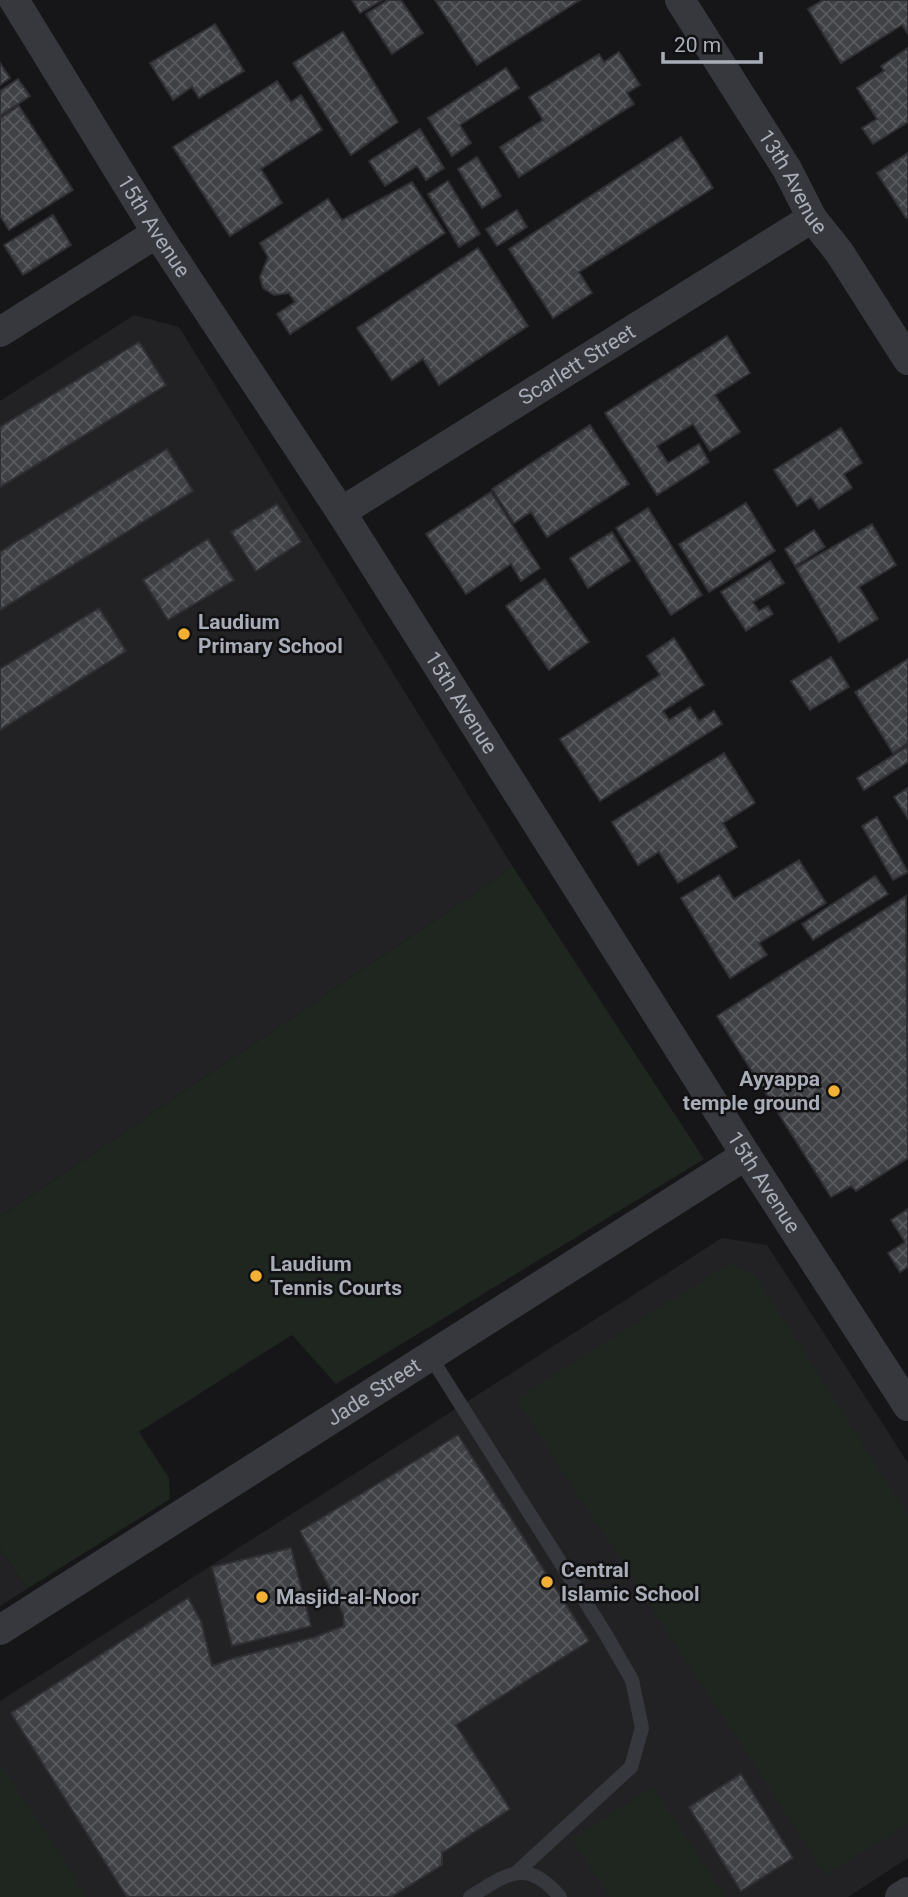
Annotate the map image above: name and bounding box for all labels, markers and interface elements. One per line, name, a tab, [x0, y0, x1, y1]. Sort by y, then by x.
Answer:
scale bar	[663, 21, 761, 65]
text: 20 m	[674, 33, 721, 57]
street label: 13th Avenue	[753, 125, 832, 239]
street label: 15th Avenue	[113, 171, 195, 282]
street label: Scarlett Street	[514, 319, 640, 410]
place label: Laudium Primary School	[198, 610, 343, 658]
marker: Laudium Primary School	[176, 626, 192, 642]
street label: 15th Avenue	[420, 647, 502, 758]
place label: Ayyappa temple ground	[683, 1067, 820, 1115]
marker: Ayyappa temple ground	[826, 1083, 842, 1099]
street label: 15th Avenue	[722, 1127, 805, 1238]
place label: Laudium Tennis Courts	[270, 1252, 402, 1300]
marker: Laudium Tennis Courts	[248, 1268, 264, 1284]
street label: Jade Street	[322, 1353, 425, 1431]
place label: Central Islamic School	[561, 1558, 700, 1606]
marker: Central Islamic School	[539, 1574, 555, 1590]
place label: Masjid-al-Noor	[276, 1585, 419, 1609]
marker: Masjid-al-Noor	[254, 1589, 270, 1605]

